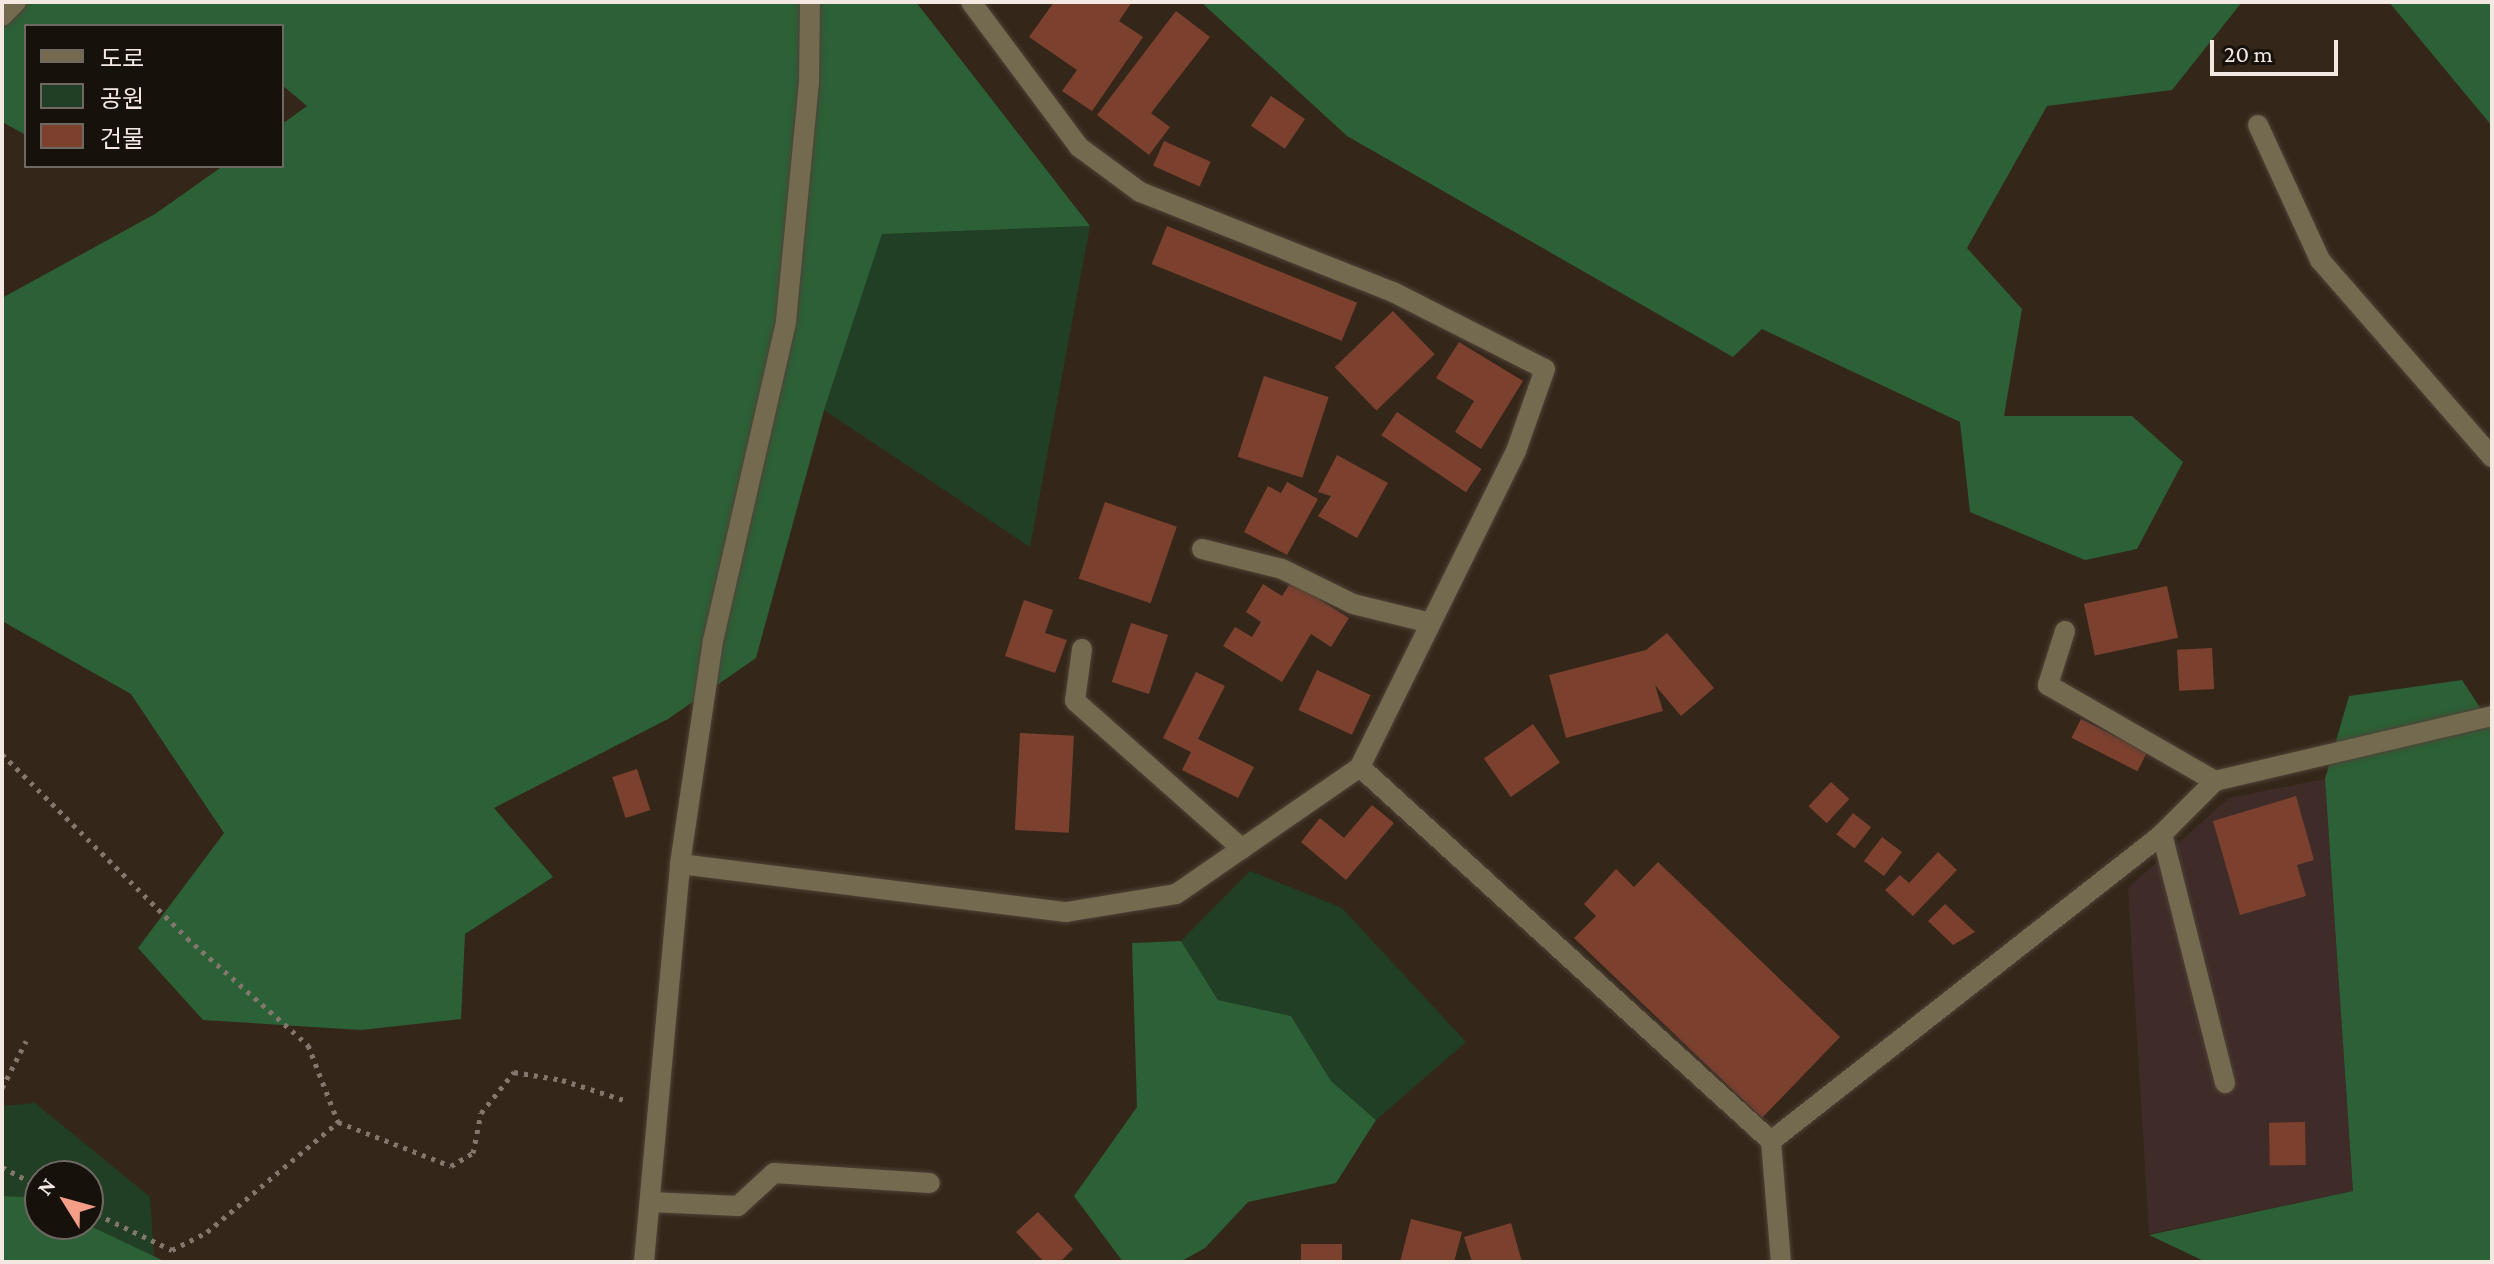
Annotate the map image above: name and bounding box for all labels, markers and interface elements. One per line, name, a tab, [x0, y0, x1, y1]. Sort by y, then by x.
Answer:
legend	[24, 24, 284, 168]
scale bar	[2214, 24, 2342, 74]
text: 20 m	[2224, 40, 2273, 67]
text: 도로	[100, 45, 144, 72]
text: 공원	[100, 85, 144, 112]
text: 건물	[100, 125, 144, 152]
north arrow	[24, 1160, 104, 1240]
text: N	[32, 1173, 61, 1200]

